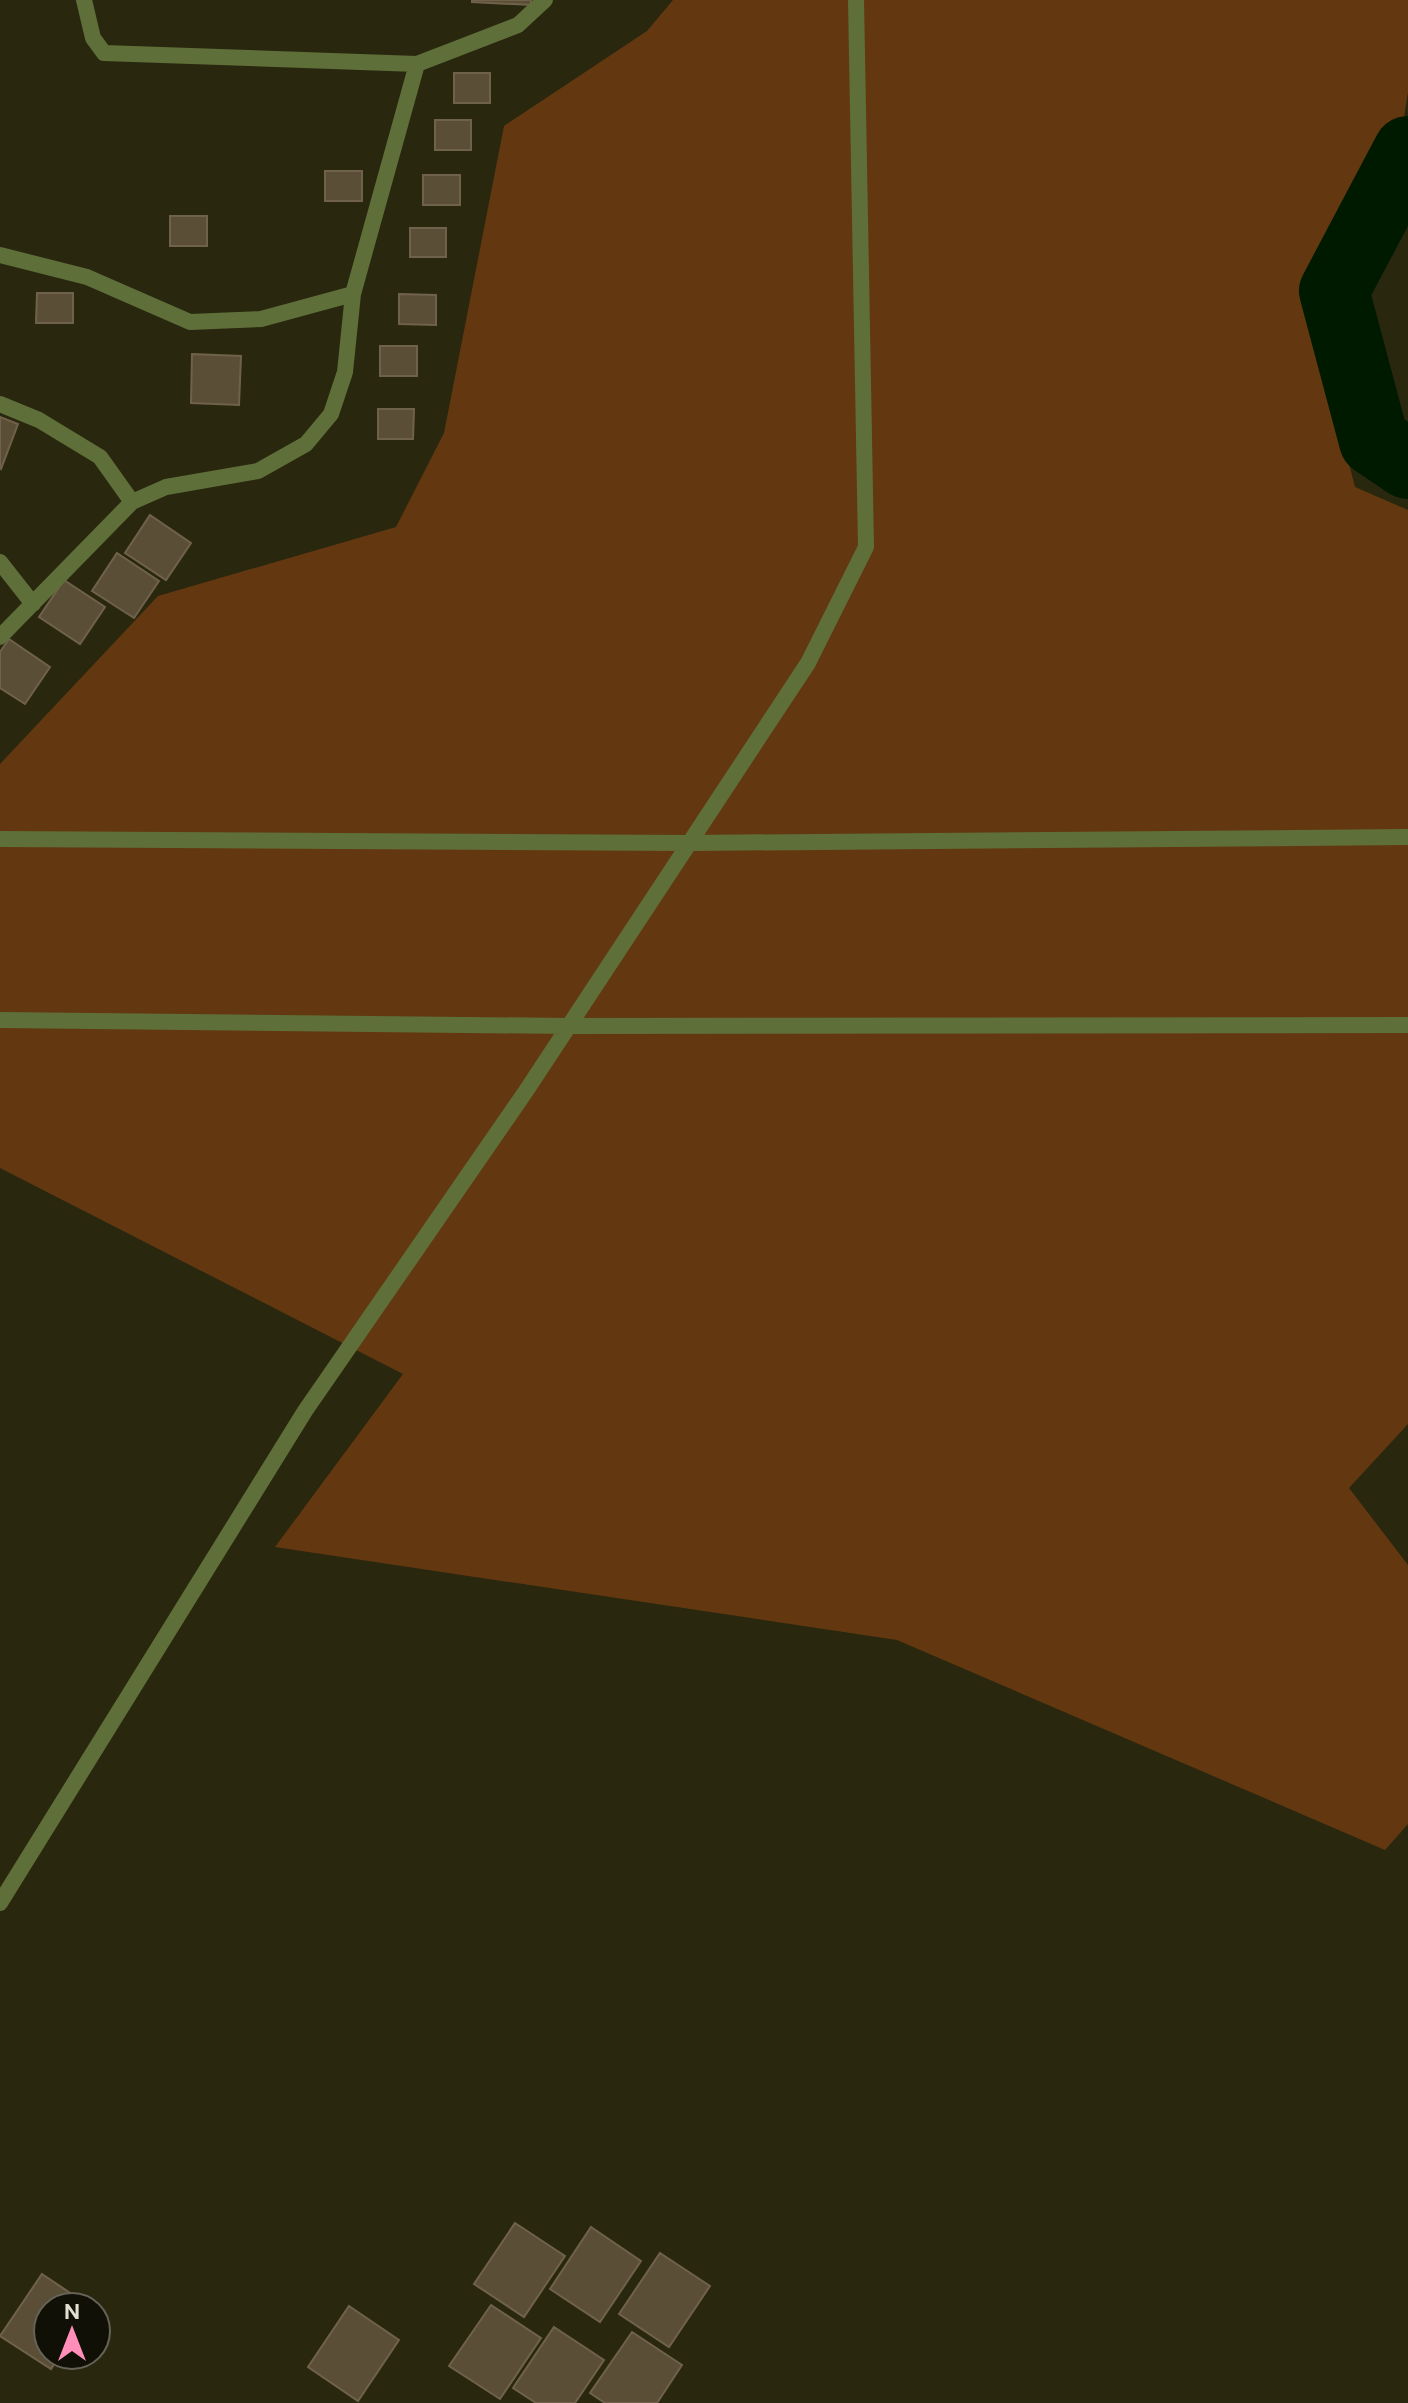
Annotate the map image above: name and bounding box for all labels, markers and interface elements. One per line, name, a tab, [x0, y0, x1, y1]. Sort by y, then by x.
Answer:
north arrow	[32, 2291, 112, 2371]
text: N	[64, 2297, 80, 2326]

